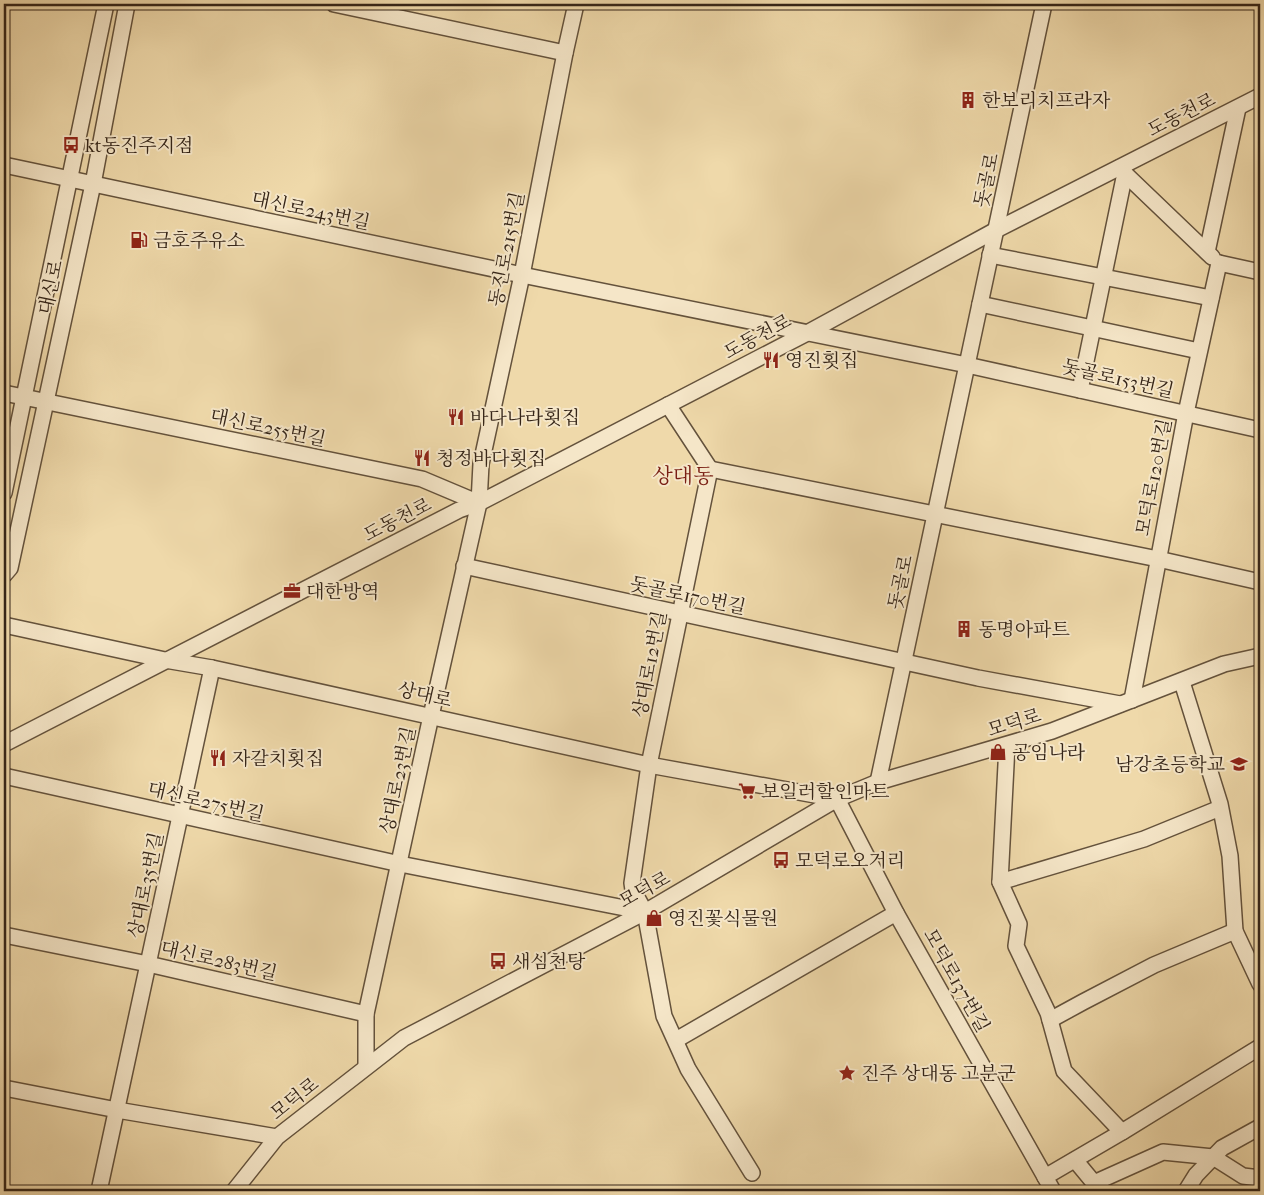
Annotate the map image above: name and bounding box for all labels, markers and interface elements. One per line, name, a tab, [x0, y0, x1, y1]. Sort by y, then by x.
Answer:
street label: 도동천로	[1144, 88, 1219, 141]
building icon: 한보리치프라자	[958, 90, 978, 110]
place label: 한보리치프라자	[982, 90, 1111, 112]
bus stop icon: kt동진주지점	[61, 135, 81, 155]
place label: kt동진주지점	[85, 135, 193, 157]
street label: 돗골로	[970, 151, 1003, 209]
street label: 대신로243번길	[250, 188, 372, 234]
street label: 동진로215번길	[485, 190, 529, 308]
fuel station icon: 금호주유소	[129, 230, 149, 250]
place label: 금호주유소	[153, 230, 245, 252]
street label: 대신로	[34, 258, 67, 316]
street label: 도동천로	[720, 310, 795, 364]
restaurant icon: 영진횟집	[761, 350, 781, 370]
place label: 영진횟집	[785, 350, 858, 372]
street label: 돗골로153번길	[1060, 355, 1176, 403]
street label: 대신로255번길	[208, 405, 328, 451]
restaurant icon: 바다나라횟집	[446, 407, 466, 427]
place label: 바다나라횟집	[470, 407, 580, 429]
street label: 모덕로120번길	[1132, 417, 1176, 538]
restaurant icon: 청정바다횟집	[412, 448, 432, 468]
place label: 청정바다횟집	[436, 448, 546, 470]
district label: 상대동	[653, 464, 713, 488]
street label: 도동천로	[360, 493, 435, 546]
street label: 돗골로	[884, 553, 917, 611]
street label: 돗골로170번길	[628, 573, 748, 619]
office icon: 대한방역	[282, 581, 302, 601]
place label: 대한방역	[306, 581, 379, 603]
street label: 상대로12번길	[629, 609, 671, 719]
building icon: 동명아파트	[954, 619, 974, 639]
place label: 동명아파트	[978, 619, 1070, 641]
street label: 상대로	[395, 678, 454, 712]
street label: 모덕로	[985, 704, 1044, 742]
street label: 상대로23번길	[376, 724, 420, 836]
shop icon: 공임나라	[988, 742, 1008, 762]
place label: 공임나라	[1012, 742, 1085, 764]
restaurant icon: 자갈치횟집	[208, 748, 228, 768]
place label: 자갈치횟집	[232, 748, 324, 770]
place label: 남강초등학교	[1115, 754, 1225, 776]
school or university icon: 남강초등학교	[1229, 754, 1249, 774]
street label: 대신로275번길	[145, 778, 266, 826]
supermarket icon: 보일러할인마트	[737, 781, 757, 801]
place label: 보일러할인마트	[761, 781, 889, 803]
street label: 상대로35번길	[124, 830, 168, 940]
bus stop icon: 모덕로오거리	[771, 850, 791, 870]
place label: 모덕로오거리	[795, 850, 905, 872]
street label: 모덕로	[615, 867, 674, 913]
shop icon: 영진꽃식물원	[644, 908, 664, 928]
place label: 영진꽃식물원	[668, 908, 778, 930]
street label: 모덕로137번길	[919, 925, 994, 1036]
street label: 대신로283번길	[158, 937, 279, 985]
bus stop icon: 새심천탕	[488, 951, 508, 971]
place label: 새심천탕	[512, 951, 586, 973]
place icon: 진주 상대동 고분군	[837, 1063, 857, 1083]
place label: 진주 상대동 고분군	[861, 1063, 1016, 1085]
street label: 모덕로	[266, 1073, 323, 1124]

